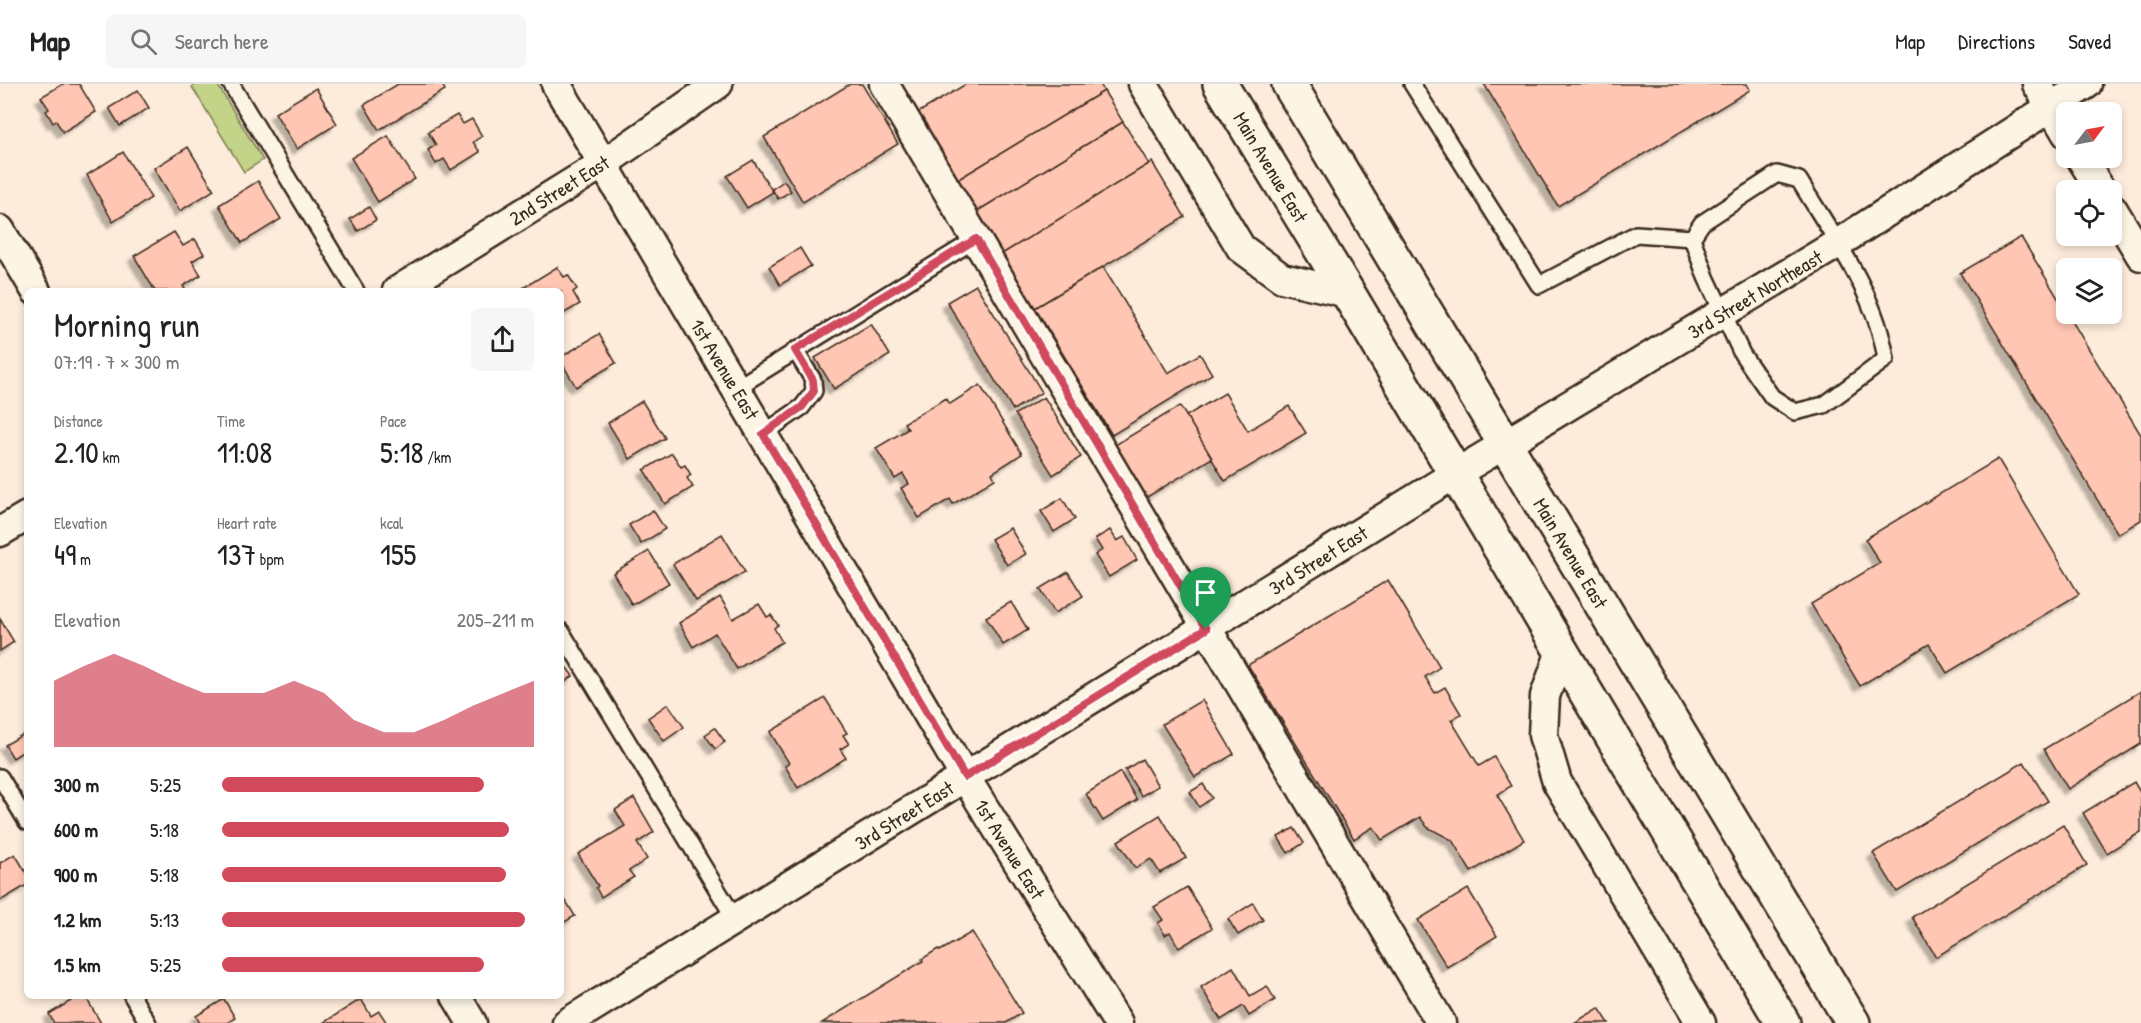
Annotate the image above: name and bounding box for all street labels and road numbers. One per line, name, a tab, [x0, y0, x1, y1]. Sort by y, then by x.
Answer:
street label: Main Avenue East	[1227, 107, 1315, 228]
street label: 2nd Street East	[504, 148, 615, 231]
street label: 3rd Street Northeast	[1683, 243, 1828, 345]
street label: 1st Avenue East	[684, 314, 766, 425]
street label: Main Avenue East	[1527, 493, 1615, 614]
street label: 3rd Street East	[1264, 518, 1373, 601]
street label: 3rd Street East	[850, 773, 959, 856]
street label: 1st Avenue East	[969, 794, 1052, 905]

